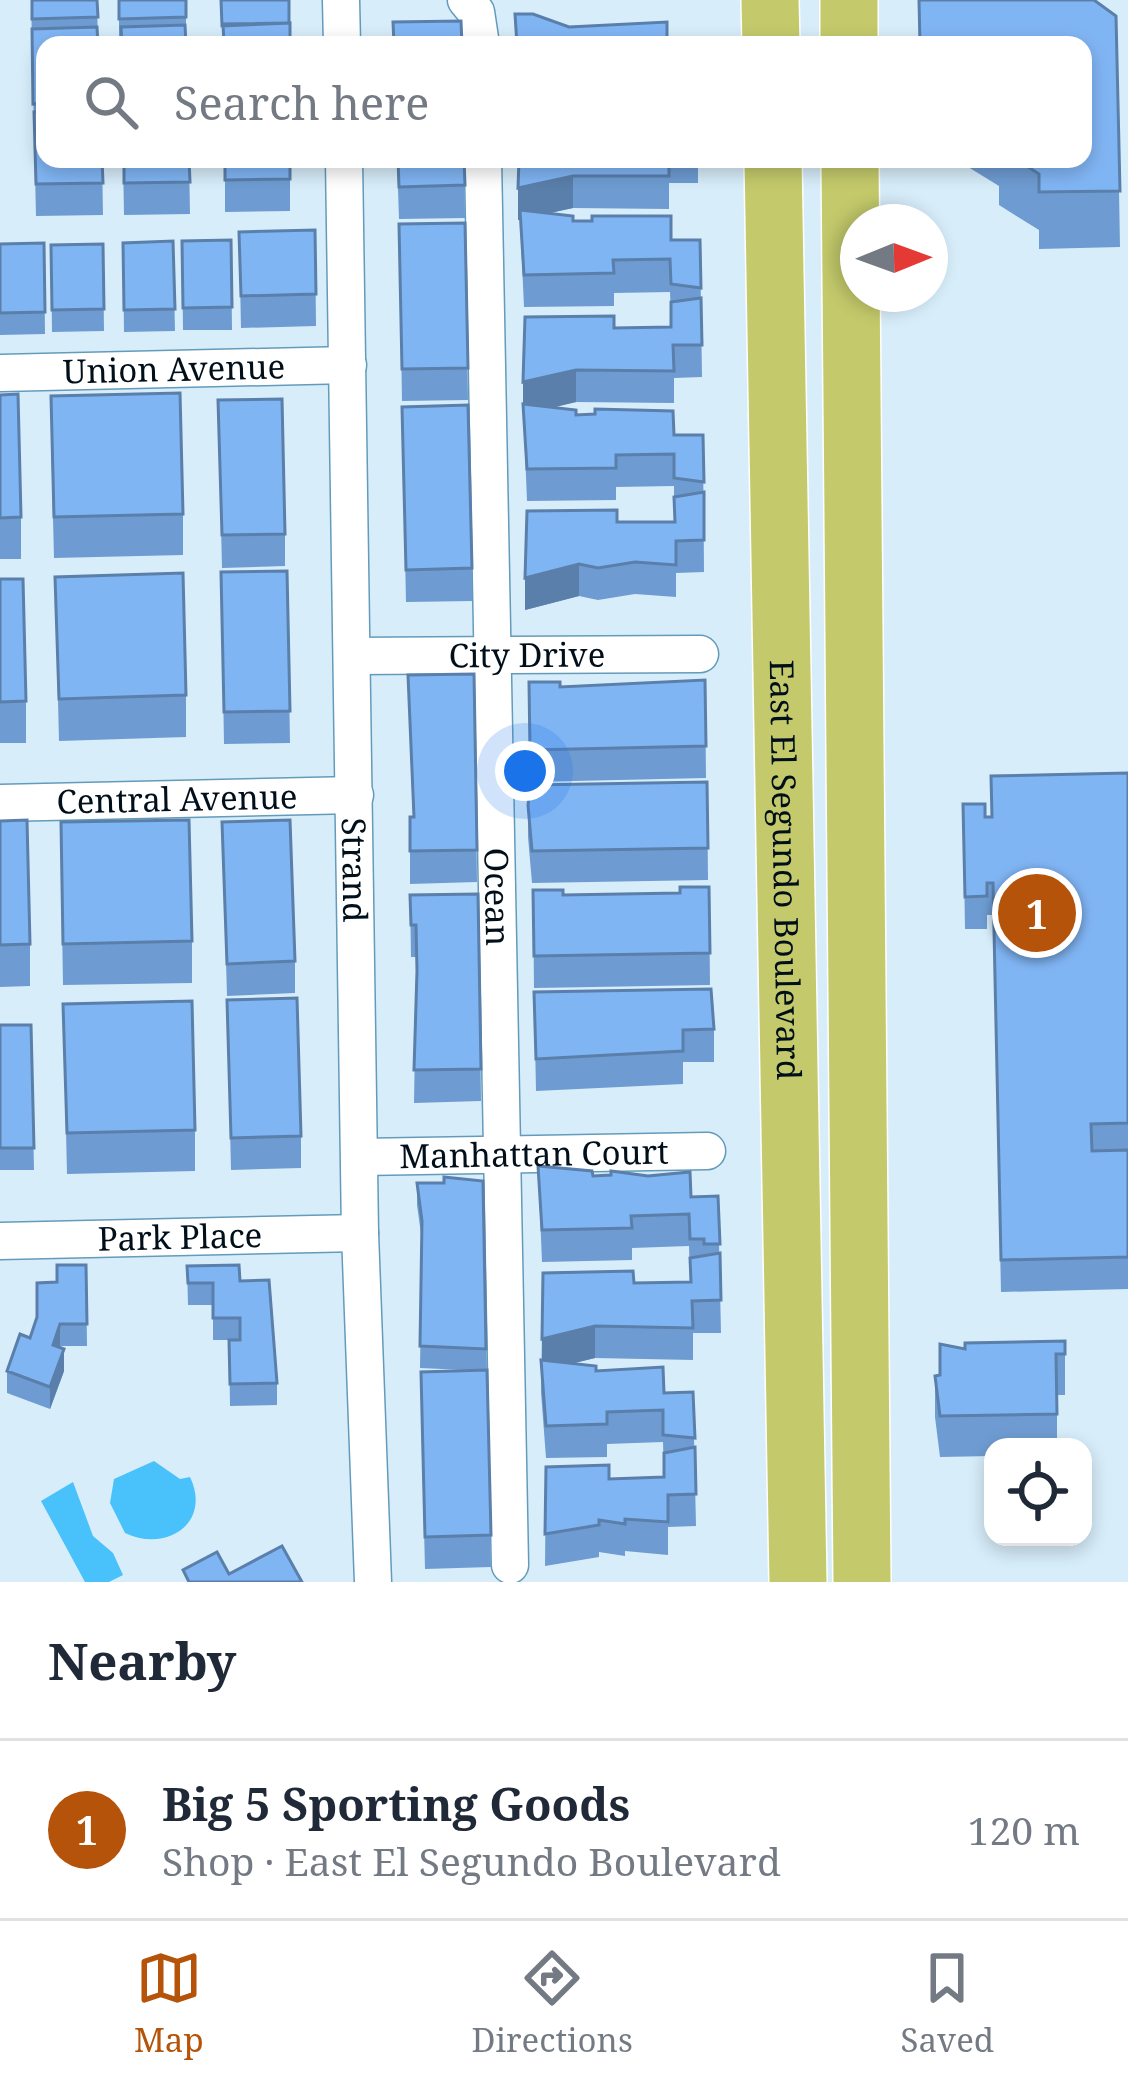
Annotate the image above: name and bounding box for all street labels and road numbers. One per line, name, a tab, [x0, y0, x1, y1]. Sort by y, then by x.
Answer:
street label: Union Avenue	[62, 343, 286, 394]
street label: City Drive	[449, 632, 605, 677]
street label: East El Segundo Boulevard	[760, 659, 812, 1080]
street label: Central Avenue	[56, 773, 298, 824]
street label: Strand	[332, 817, 378, 923]
street label: Ocean	[474, 847, 521, 946]
street label: Manhattan Court	[399, 1129, 669, 1178]
street label: Park Place	[97, 1212, 263, 1261]

